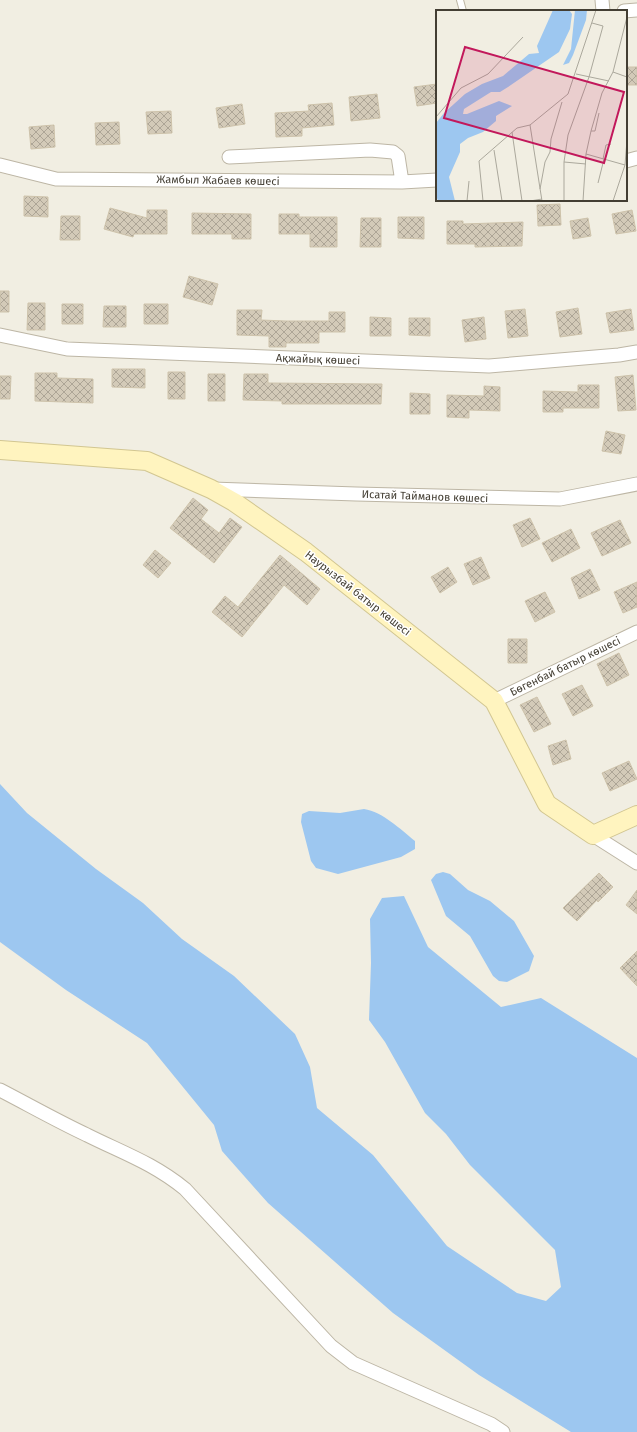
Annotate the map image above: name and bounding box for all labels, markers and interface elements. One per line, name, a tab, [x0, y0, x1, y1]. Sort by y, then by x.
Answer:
inset map	[436, 10, 627, 201]
street label: Жамбыл Жабаев көшесі	[156, 173, 280, 188]
street label: Ақжайық көшесі	[276, 352, 360, 367]
street label: Исатай Тайманов көшесі	[361, 488, 489, 505]
street label: Наурызбай батыр көшесі	[302, 548, 413, 639]
street label: Бөгенбай батыр көшесі	[508, 634, 623, 699]

